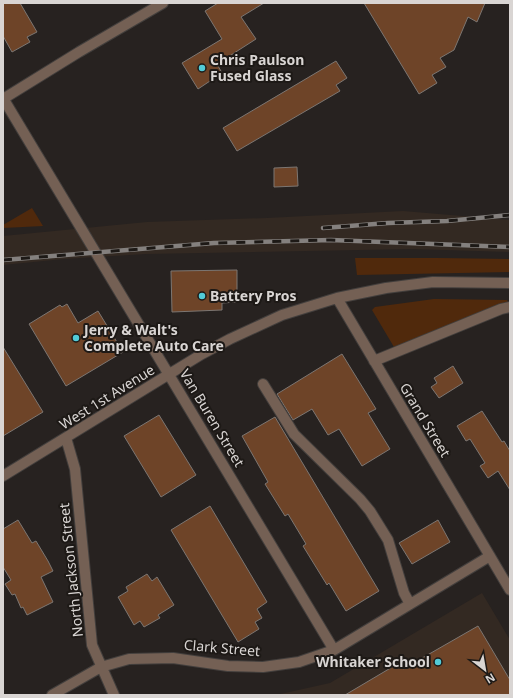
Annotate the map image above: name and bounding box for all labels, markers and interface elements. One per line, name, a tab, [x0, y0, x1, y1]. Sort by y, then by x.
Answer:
place label: Chris Paulson Fused Glass	[210, 50, 304, 85]
marker: Chris Paulson Fused Glass	[197, 63, 207, 73]
place label: Battery Pros	[210, 286, 297, 305]
marker: Battery Pros	[197, 291, 207, 301]
place label: Jerry & Walt's Complete Auto Care	[82, 320, 224, 355]
marker: Jerry & Walt's Complete Auto Care	[71, 333, 81, 343]
street label: West 1st Avenue	[56, 360, 158, 433]
street label: Van Buren Street	[176, 365, 249, 470]
street label: Grand Street	[396, 379, 455, 460]
street label: North Jackson Street	[54, 502, 87, 638]
street label: Clark Street	[183, 635, 261, 660]
north arrow	[465, 650, 505, 690]
place label: Whitaker School	[316, 652, 430, 671]
marker: Whitaker School	[433, 657, 443, 667]
text: N	[483, 670, 498, 688]

